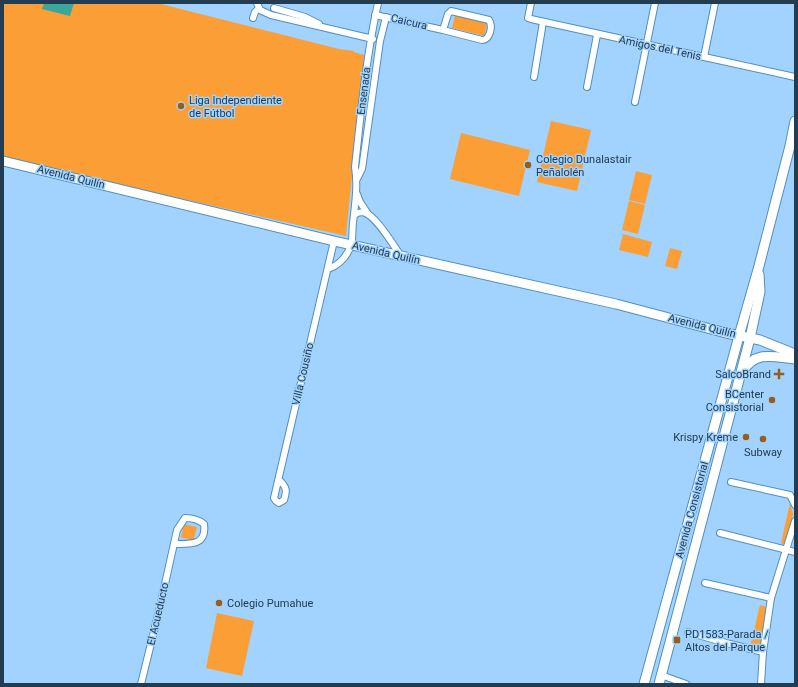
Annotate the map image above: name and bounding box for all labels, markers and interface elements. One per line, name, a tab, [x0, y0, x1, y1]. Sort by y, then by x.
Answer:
street label: Caicura	[389, 11, 429, 33]
street label: Amigos del Tenis	[618, 33, 703, 63]
street label: Ensenada	[355, 66, 373, 116]
place label: Liga Independiente de Fútbol	[189, 94, 282, 120]
marker: Liga Independiente de Fútbol	[176, 101, 186, 111]
place label: Colegio Dunalastair Peñalolén	[536, 153, 632, 179]
marker: Colegio Dunalastair Peñalolén	[523, 160, 533, 170]
street label: Avenida Quilín	[36, 162, 106, 192]
street label: Avenida Quilín	[351, 239, 421, 267]
street label: Avenida Quilín	[667, 311, 737, 341]
street label: Villa Cousiño	[289, 341, 317, 407]
place label: SalcoBrand	[715, 368, 771, 381]
marker: SalcoBrand	[774, 369, 784, 379]
place label: BCenter Consistorial	[706, 388, 764, 414]
marker: BCenter Consistorial	[767, 395, 777, 405]
place label: Krispy Kreme	[673, 431, 738, 444]
marker: Krispy Kreme	[741, 432, 751, 442]
marker: Subway	[758, 434, 768, 444]
place label: Subway	[744, 446, 783, 459]
street label: Avenida Consistorial	[673, 460, 711, 560]
street label: El Acueducto	[144, 581, 172, 647]
place label: Colegio Pumahue	[227, 597, 314, 610]
marker: Colegio Pumahue	[214, 598, 224, 608]
place label: PD1583-Parada / Altos del Parque	[685, 628, 769, 654]
marker: PD1583-Parada / Altos del Parque	[672, 635, 682, 645]

